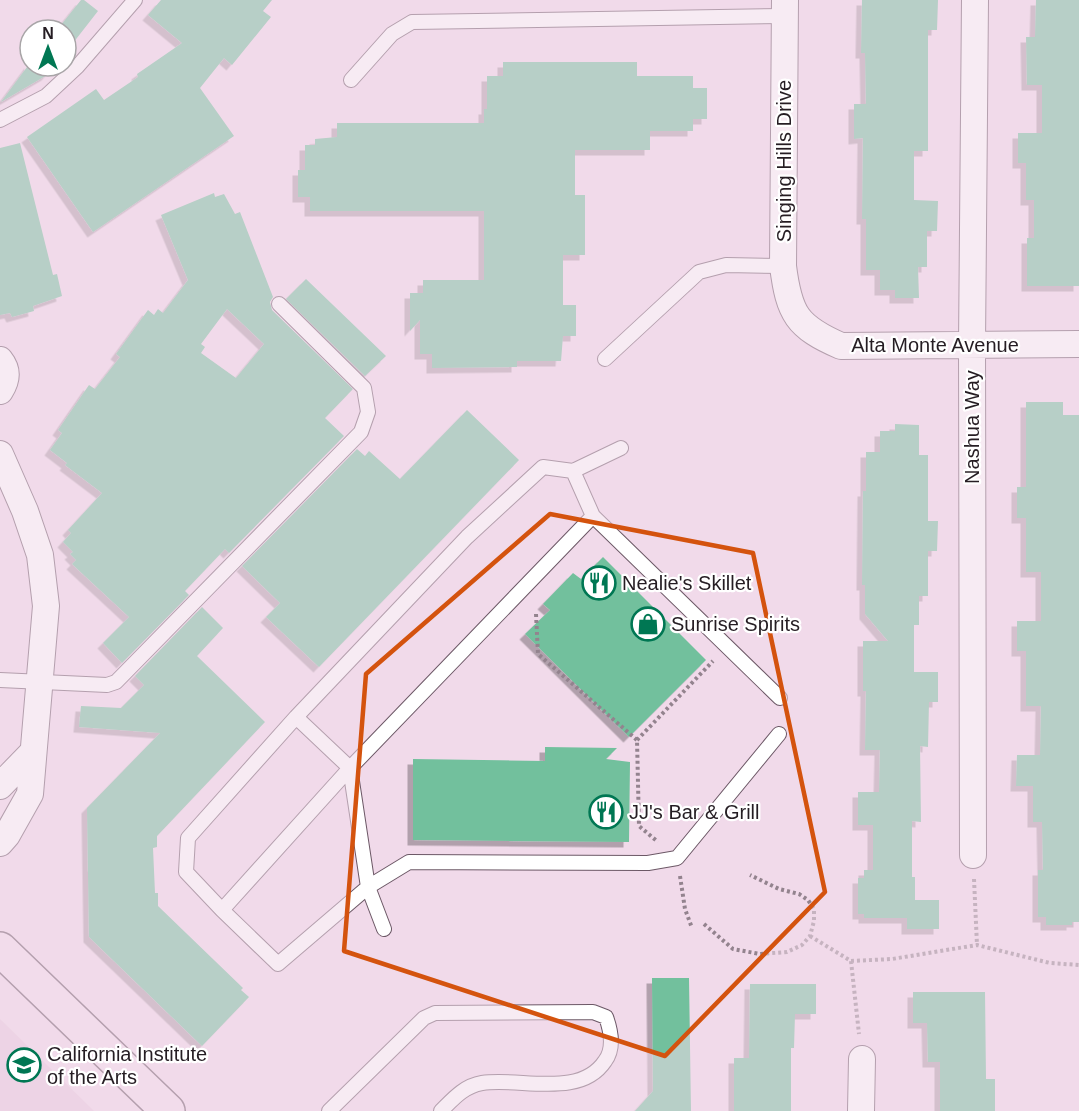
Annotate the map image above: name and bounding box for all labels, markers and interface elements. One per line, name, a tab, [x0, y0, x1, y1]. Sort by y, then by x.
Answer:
north arrow	[18, 18, 78, 78]
text: N	[42, 25, 54, 42]
street label: Singing Hills Drive	[773, 80, 795, 242]
street label: Alta Monte Avenue	[851, 334, 1019, 356]
street label: Nashua Way	[961, 370, 983, 484]
restaurant icon: Nealie's Skillet	[581, 565, 617, 601]
place label: Nealie's Skillet	[622, 572, 752, 594]
shop icon: Sunrise Spirits	[630, 606, 666, 642]
place label: Sunrise Spirits	[671, 613, 800, 635]
restaurant icon: JJ's Bar & Grill	[588, 794, 624, 830]
place label: JJ's Bar & Grill	[629, 801, 760, 823]
place label: California Institute of the Arts	[47, 1043, 207, 1088]
school or university icon: California Institute of the Arts	[6, 1047, 42, 1083]

